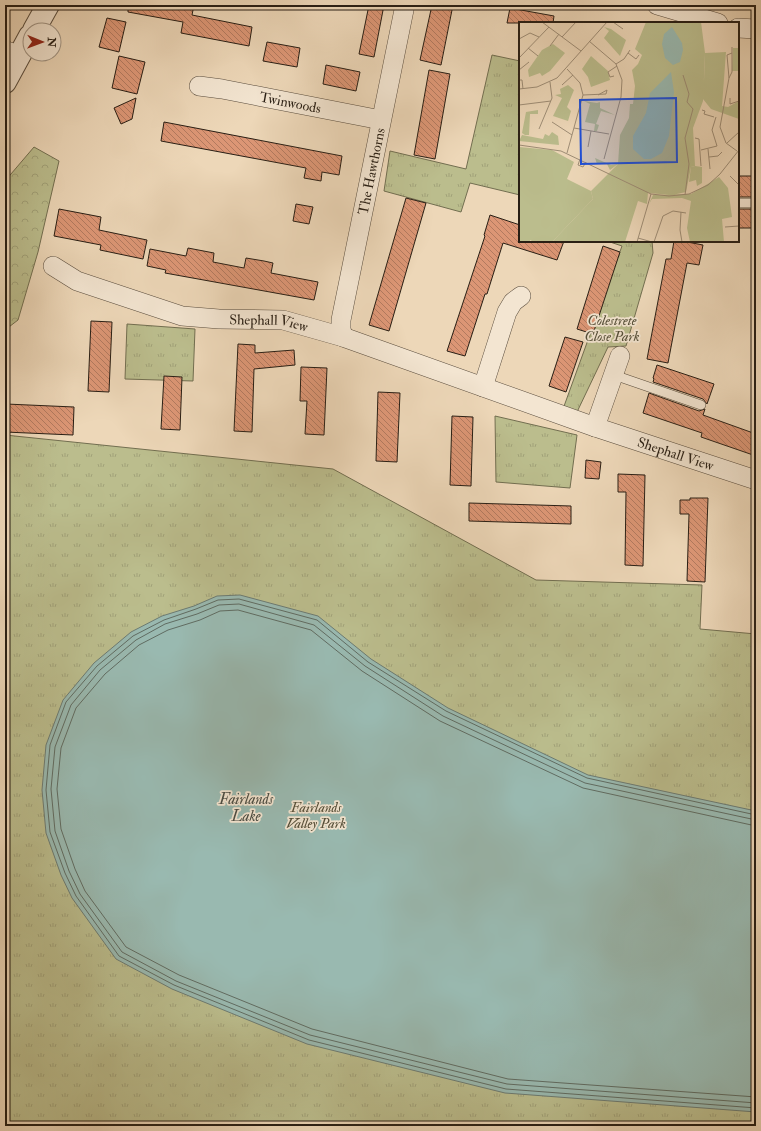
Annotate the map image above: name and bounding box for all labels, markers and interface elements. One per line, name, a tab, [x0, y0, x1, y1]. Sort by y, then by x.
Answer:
north arrow	[22, 22, 62, 62]
inset map	[519, 22, 739, 242]
text: N	[45, 36, 58, 48]
street label: Twinwoods	[258, 89, 323, 117]
street label: The Hawthorns	[355, 126, 389, 216]
street label: Shephall View	[229, 311, 310, 336]
park label: Colestrete Close Park	[585, 312, 640, 345]
street label: Shephall View	[635, 434, 716, 475]
water label: Fairlands Lake	[218, 790, 274, 826]
park label: Fairlands Valley Park	[286, 799, 346, 832]

